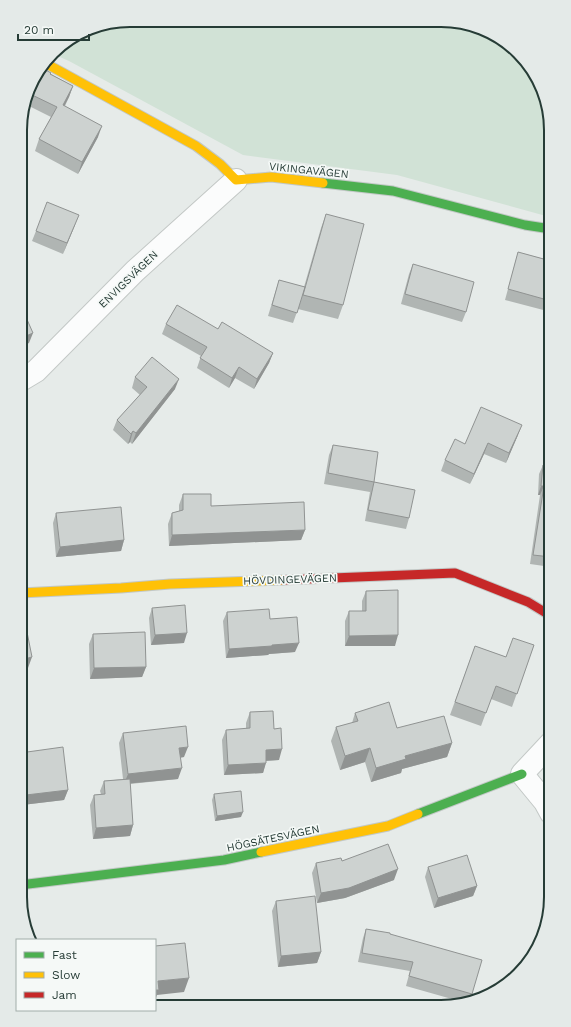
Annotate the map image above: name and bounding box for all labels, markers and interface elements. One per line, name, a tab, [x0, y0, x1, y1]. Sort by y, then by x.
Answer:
scale bar	[18, 16, 89, 42]
text: 20 m	[24, 23, 54, 37]
street label: VIKINGAVÄGEN	[268, 159, 350, 181]
street label: ENVIGSVÄGEN	[95, 247, 161, 311]
street label: HÖVDINGEVÄGEN	[243, 570, 337, 588]
street label: HÖGSÄTESVÄGEN	[225, 821, 321, 855]
legend	[16, 939, 156, 1011]
text: Fast	[52, 948, 77, 962]
text: Slow	[52, 968, 80, 982]
text: Jam	[52, 988, 77, 1002]

